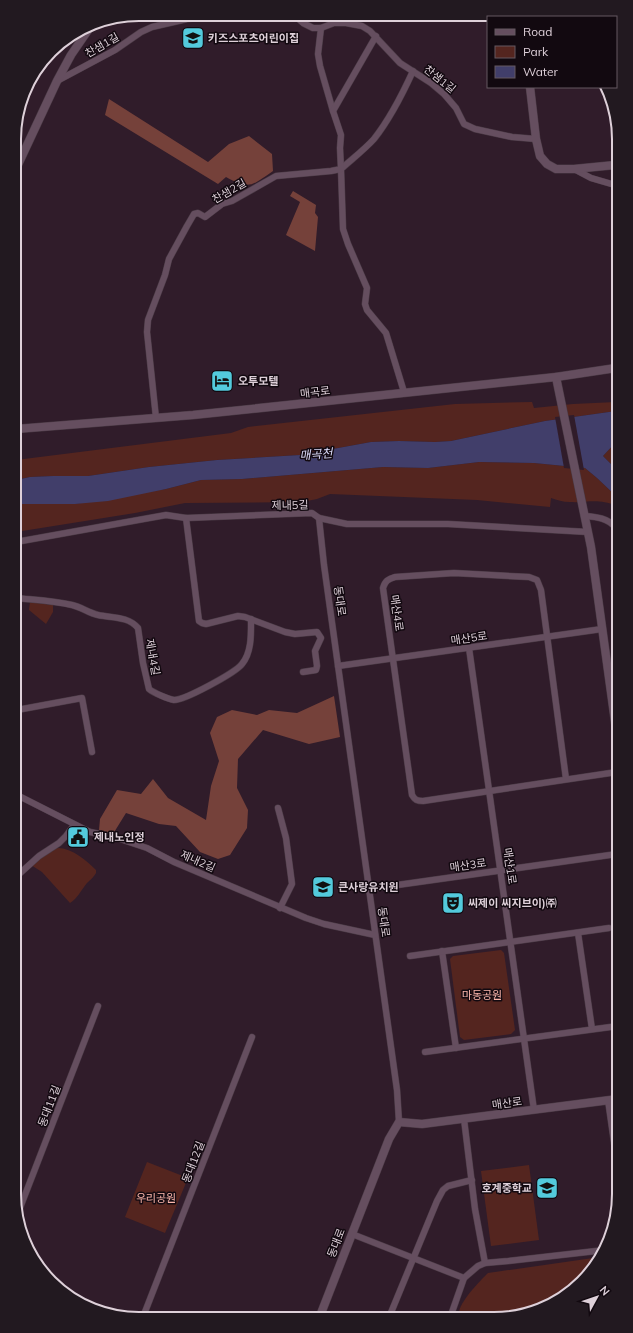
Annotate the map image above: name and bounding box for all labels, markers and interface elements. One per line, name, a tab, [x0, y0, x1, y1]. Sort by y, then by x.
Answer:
legend	[487, 16, 617, 88]
text: Road	[523, 24, 552, 39]
school or university icon: 키즈스포츠어린이집	[180, 25, 206, 51]
street label: 찬샘1길	[82, 30, 122, 60]
place label: 키즈스포츠어린이집	[208, 31, 299, 45]
text: Park	[523, 44, 549, 59]
street label: 찬샘1길	[421, 62, 459, 96]
text: Water	[523, 64, 559, 79]
street label: 찬샘2길	[209, 176, 249, 206]
hotel icon: 오투모텔	[209, 368, 235, 394]
place label: 오투모텔	[238, 374, 278, 388]
street label: 매곡로	[299, 383, 331, 401]
water label: 매곡천	[299, 445, 335, 463]
street label: 제내5길	[271, 498, 309, 512]
street label: 동대로	[331, 585, 349, 617]
street label: 매산4로	[387, 594, 407, 632]
street label: 매산5로	[450, 628, 488, 648]
street label: 제내4길	[143, 638, 163, 676]
public building icon: 제내노인정	[65, 824, 91, 850]
place label: 제내노인정	[94, 830, 145, 844]
street label: 제내2길	[178, 847, 218, 875]
street label: 매산1로	[500, 847, 520, 885]
street label: 매산3로	[449, 855, 487, 875]
school or university icon: 큰사랑유치원	[310, 874, 336, 900]
place label: 큰사랑유치원	[338, 880, 399, 894]
theatre icon: 씨제이 씨지브이)㈜	[440, 890, 466, 916]
place label: 씨제이 씨지브이)㈜	[468, 896, 557, 910]
street label: 동대로	[375, 906, 393, 938]
park label: 마동공원	[462, 988, 502, 1002]
street label: 동대11길	[35, 1083, 63, 1129]
street label: 매산로	[491, 1094, 523, 1112]
street label: 동대12길	[179, 1139, 207, 1185]
school or university icon: 호계중학교	[534, 1175, 560, 1201]
place label: 호계중학교	[481, 1181, 532, 1195]
park label: 우리공원	[136, 1191, 176, 1205]
street label: 동대로	[324, 1226, 348, 1260]
north arrow	[577, 1277, 617, 1317]
text: N	[597, 1283, 613, 1298]

